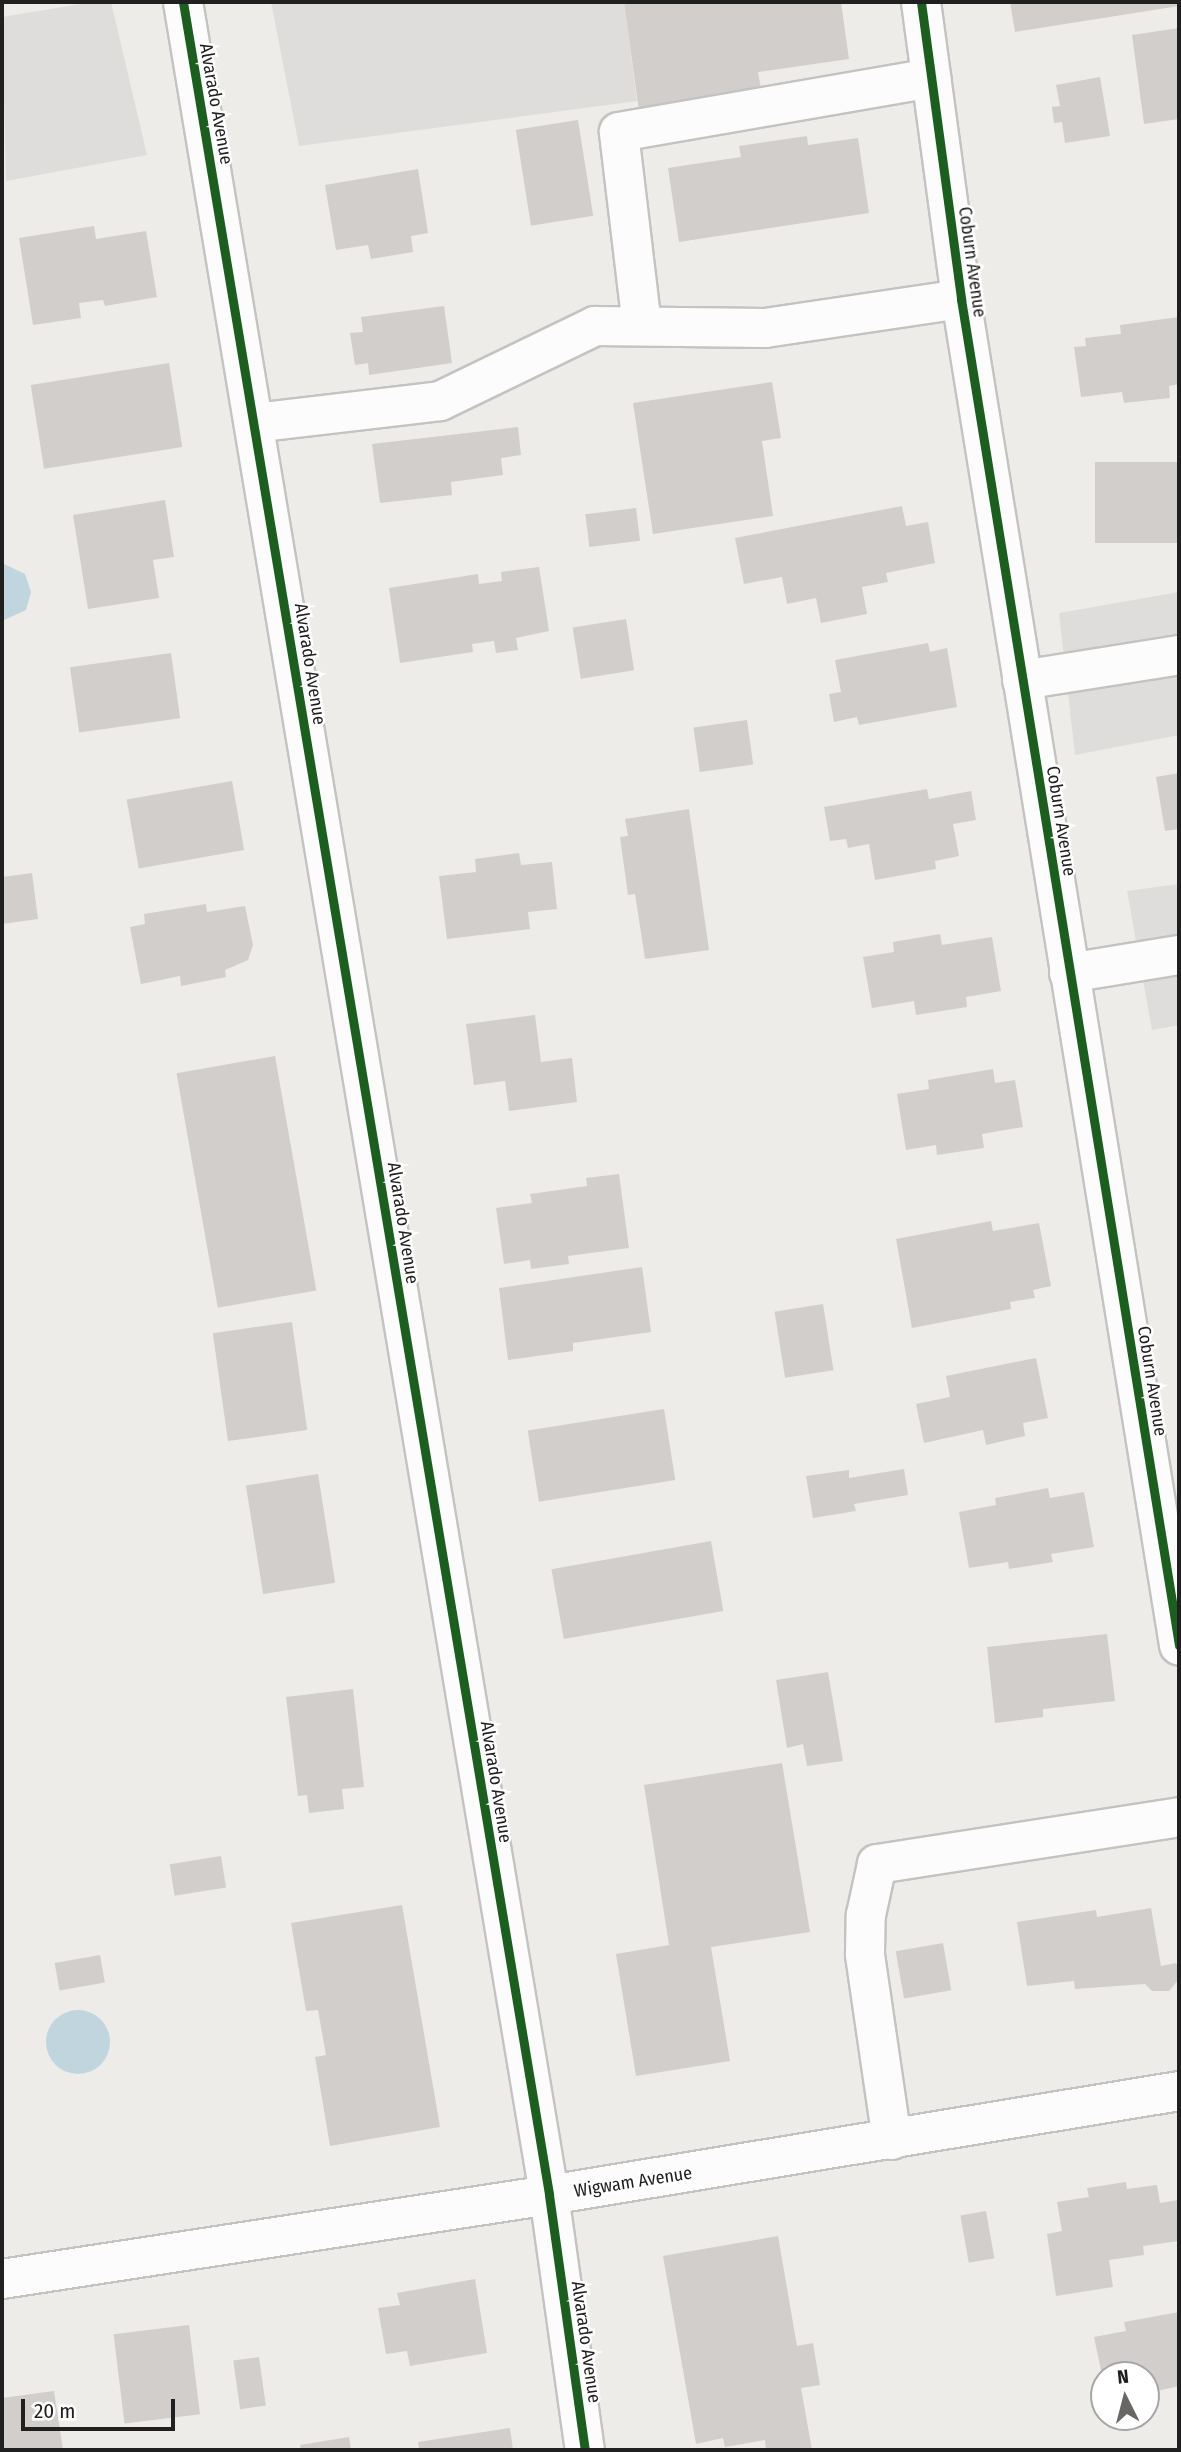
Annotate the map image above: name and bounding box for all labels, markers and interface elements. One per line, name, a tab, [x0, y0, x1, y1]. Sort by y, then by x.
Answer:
street label: Alvarado Avenue	[195, 42, 237, 166]
street label: Coburn Avenue	[954, 205, 990, 319]
street label: Alvarado Avenue	[290, 602, 330, 726]
street label: Coburn Avenue	[1042, 764, 1080, 878]
street label: Alvarado Avenue	[383, 1161, 423, 1285]
street label: Coburn Avenue	[1133, 1324, 1171, 1438]
street label: Alvarado Avenue	[476, 1720, 516, 1844]
street label: Wigwam Avenue	[573, 2162, 693, 2202]
street label: Alvarado Avenue	[567, 2280, 605, 2404]
north arrow	[1090, 2361, 1160, 2431]
text: N	[1116, 2365, 1130, 2389]
scale bar	[24, 2386, 178, 2430]
text: 20 m	[34, 2398, 75, 2424]

